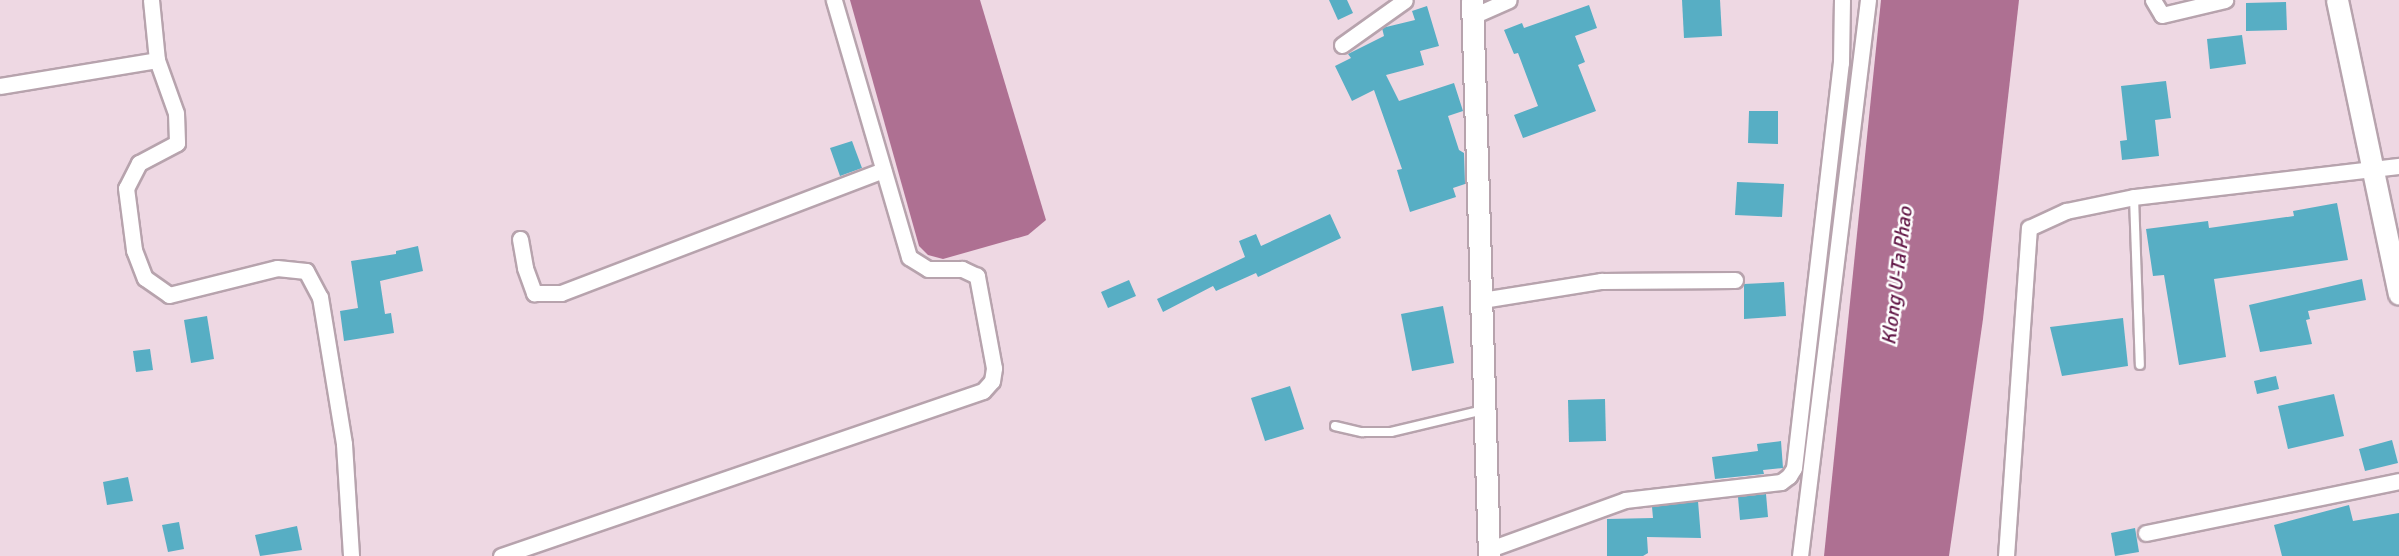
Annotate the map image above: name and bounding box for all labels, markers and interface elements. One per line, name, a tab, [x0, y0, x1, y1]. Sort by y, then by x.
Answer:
water label: Klong U-Ta Phao	[1877, 206, 1917, 346]

